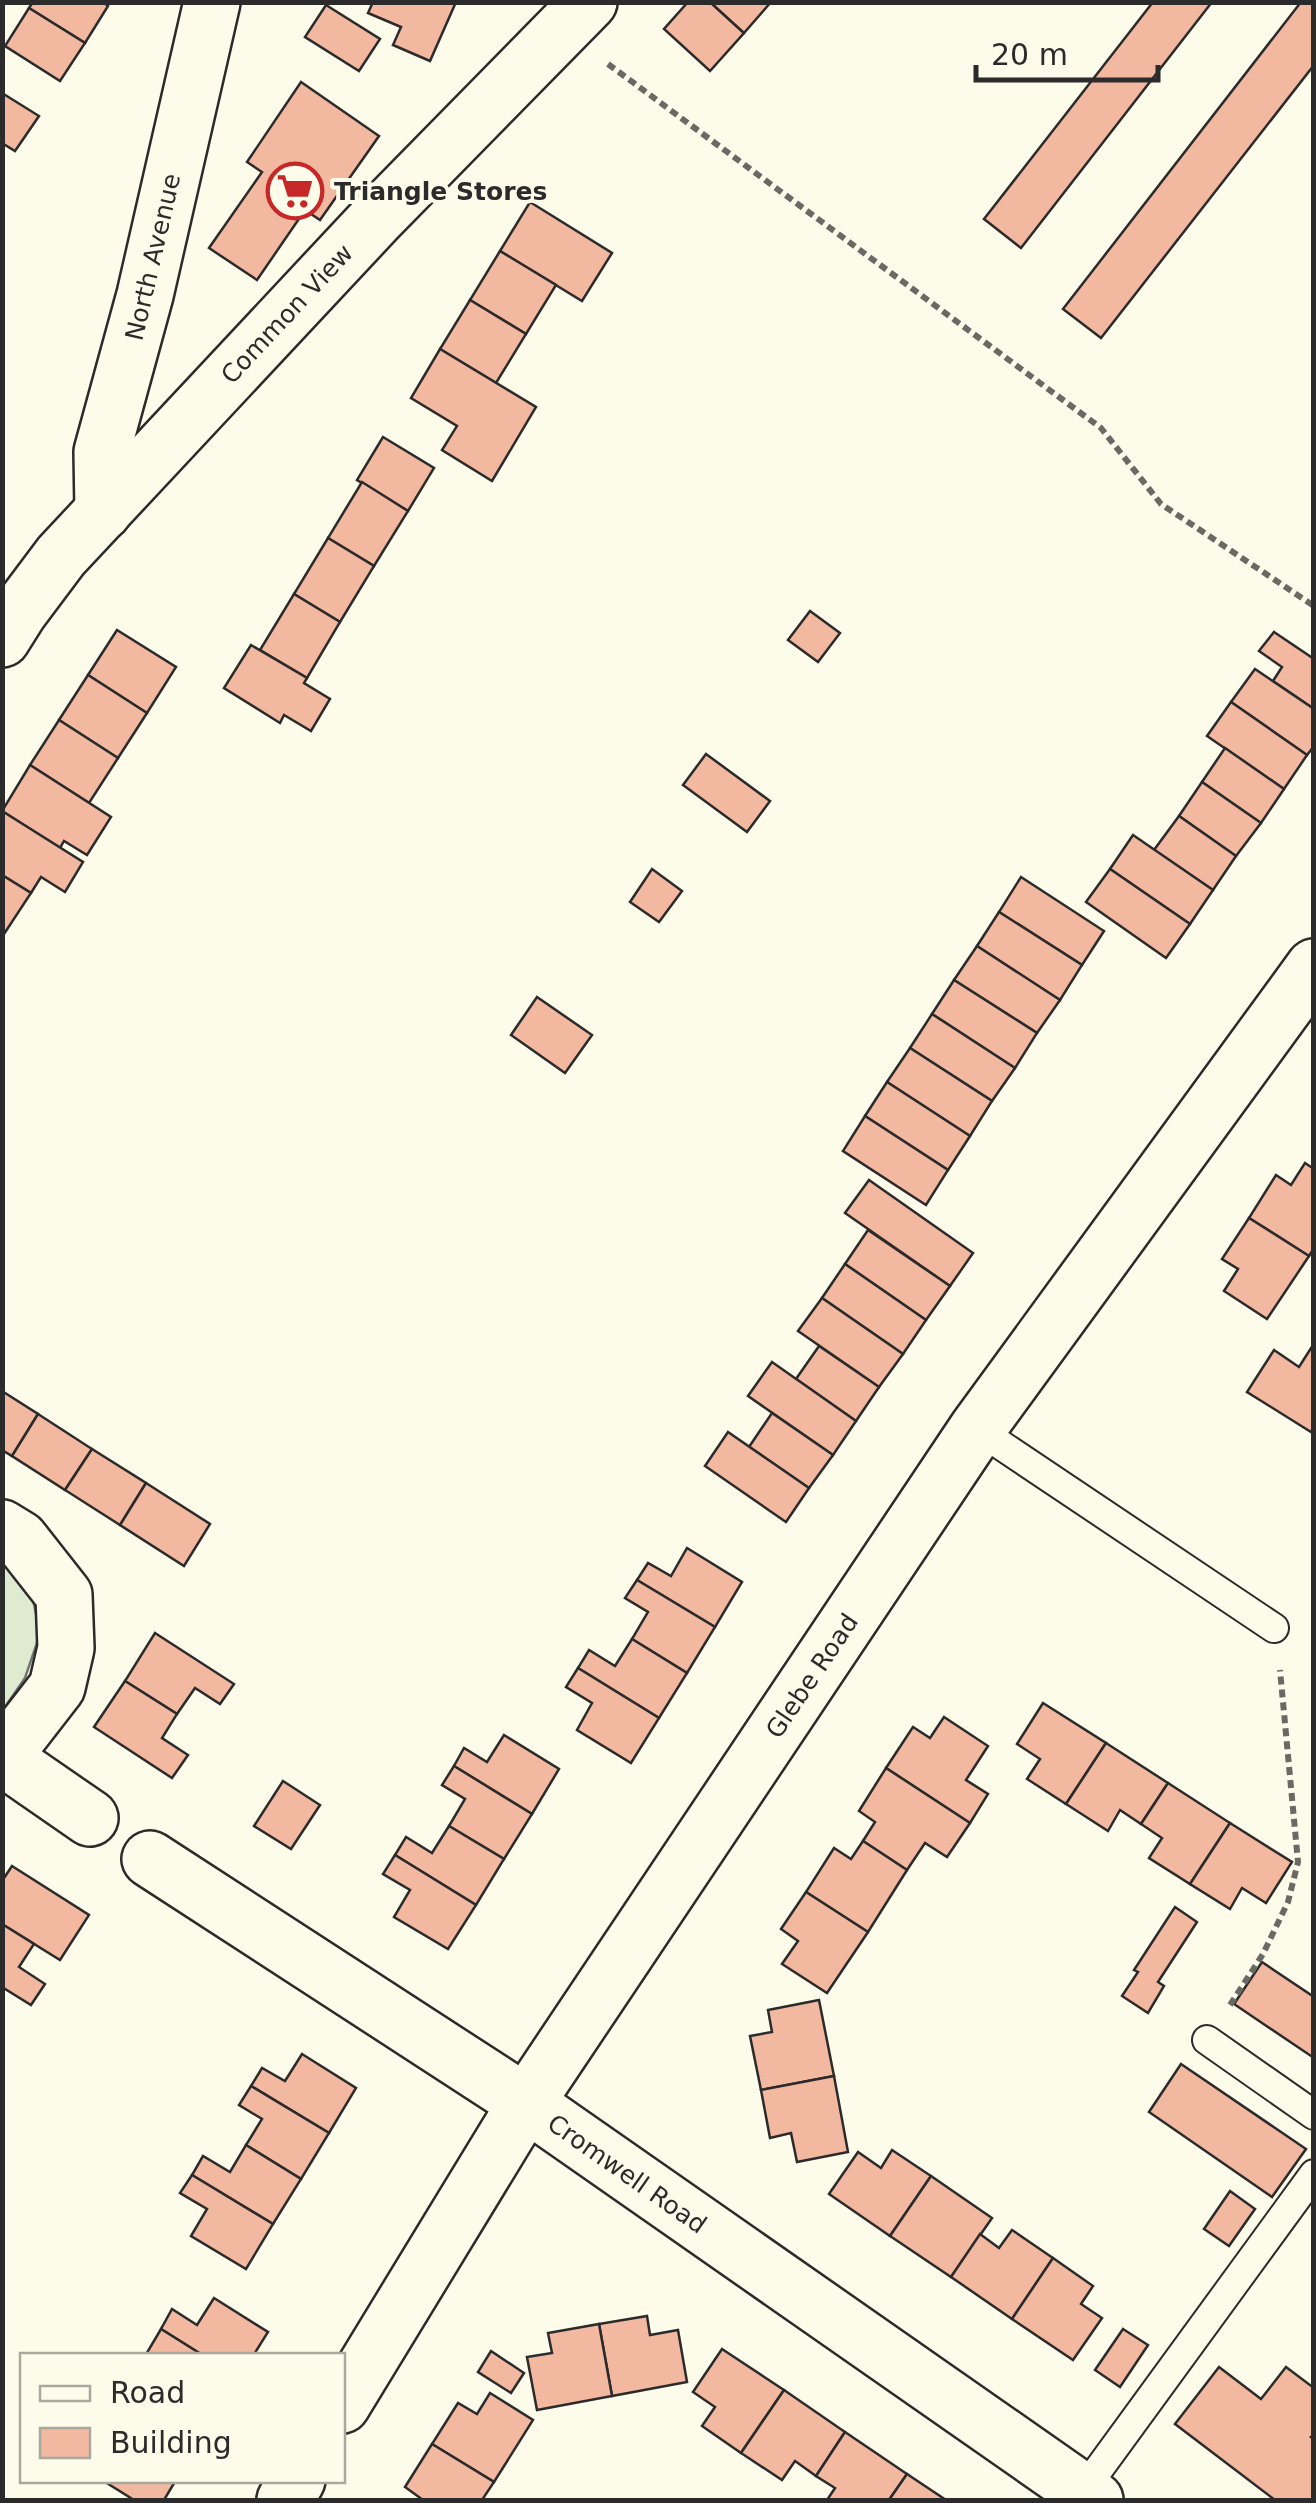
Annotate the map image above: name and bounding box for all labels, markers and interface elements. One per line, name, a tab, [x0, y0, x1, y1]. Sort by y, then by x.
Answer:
scale bar	[976, 20, 1158, 82]
text: 20 m	[991, 37, 1068, 72]
supermarket icon: Triangle Stores	[265, 161, 325, 221]
street label: North Avenue	[120, 171, 186, 343]
place label: Triangle Stores	[334, 177, 547, 206]
street label: Common View	[215, 238, 359, 390]
street label: Glebe Road	[760, 1608, 864, 1744]
street label: Cromwell Road	[542, 2108, 712, 2240]
legend	[20, 2353, 345, 2483]
text: Road	[110, 2375, 185, 2410]
text: Building	[110, 2425, 232, 2460]

